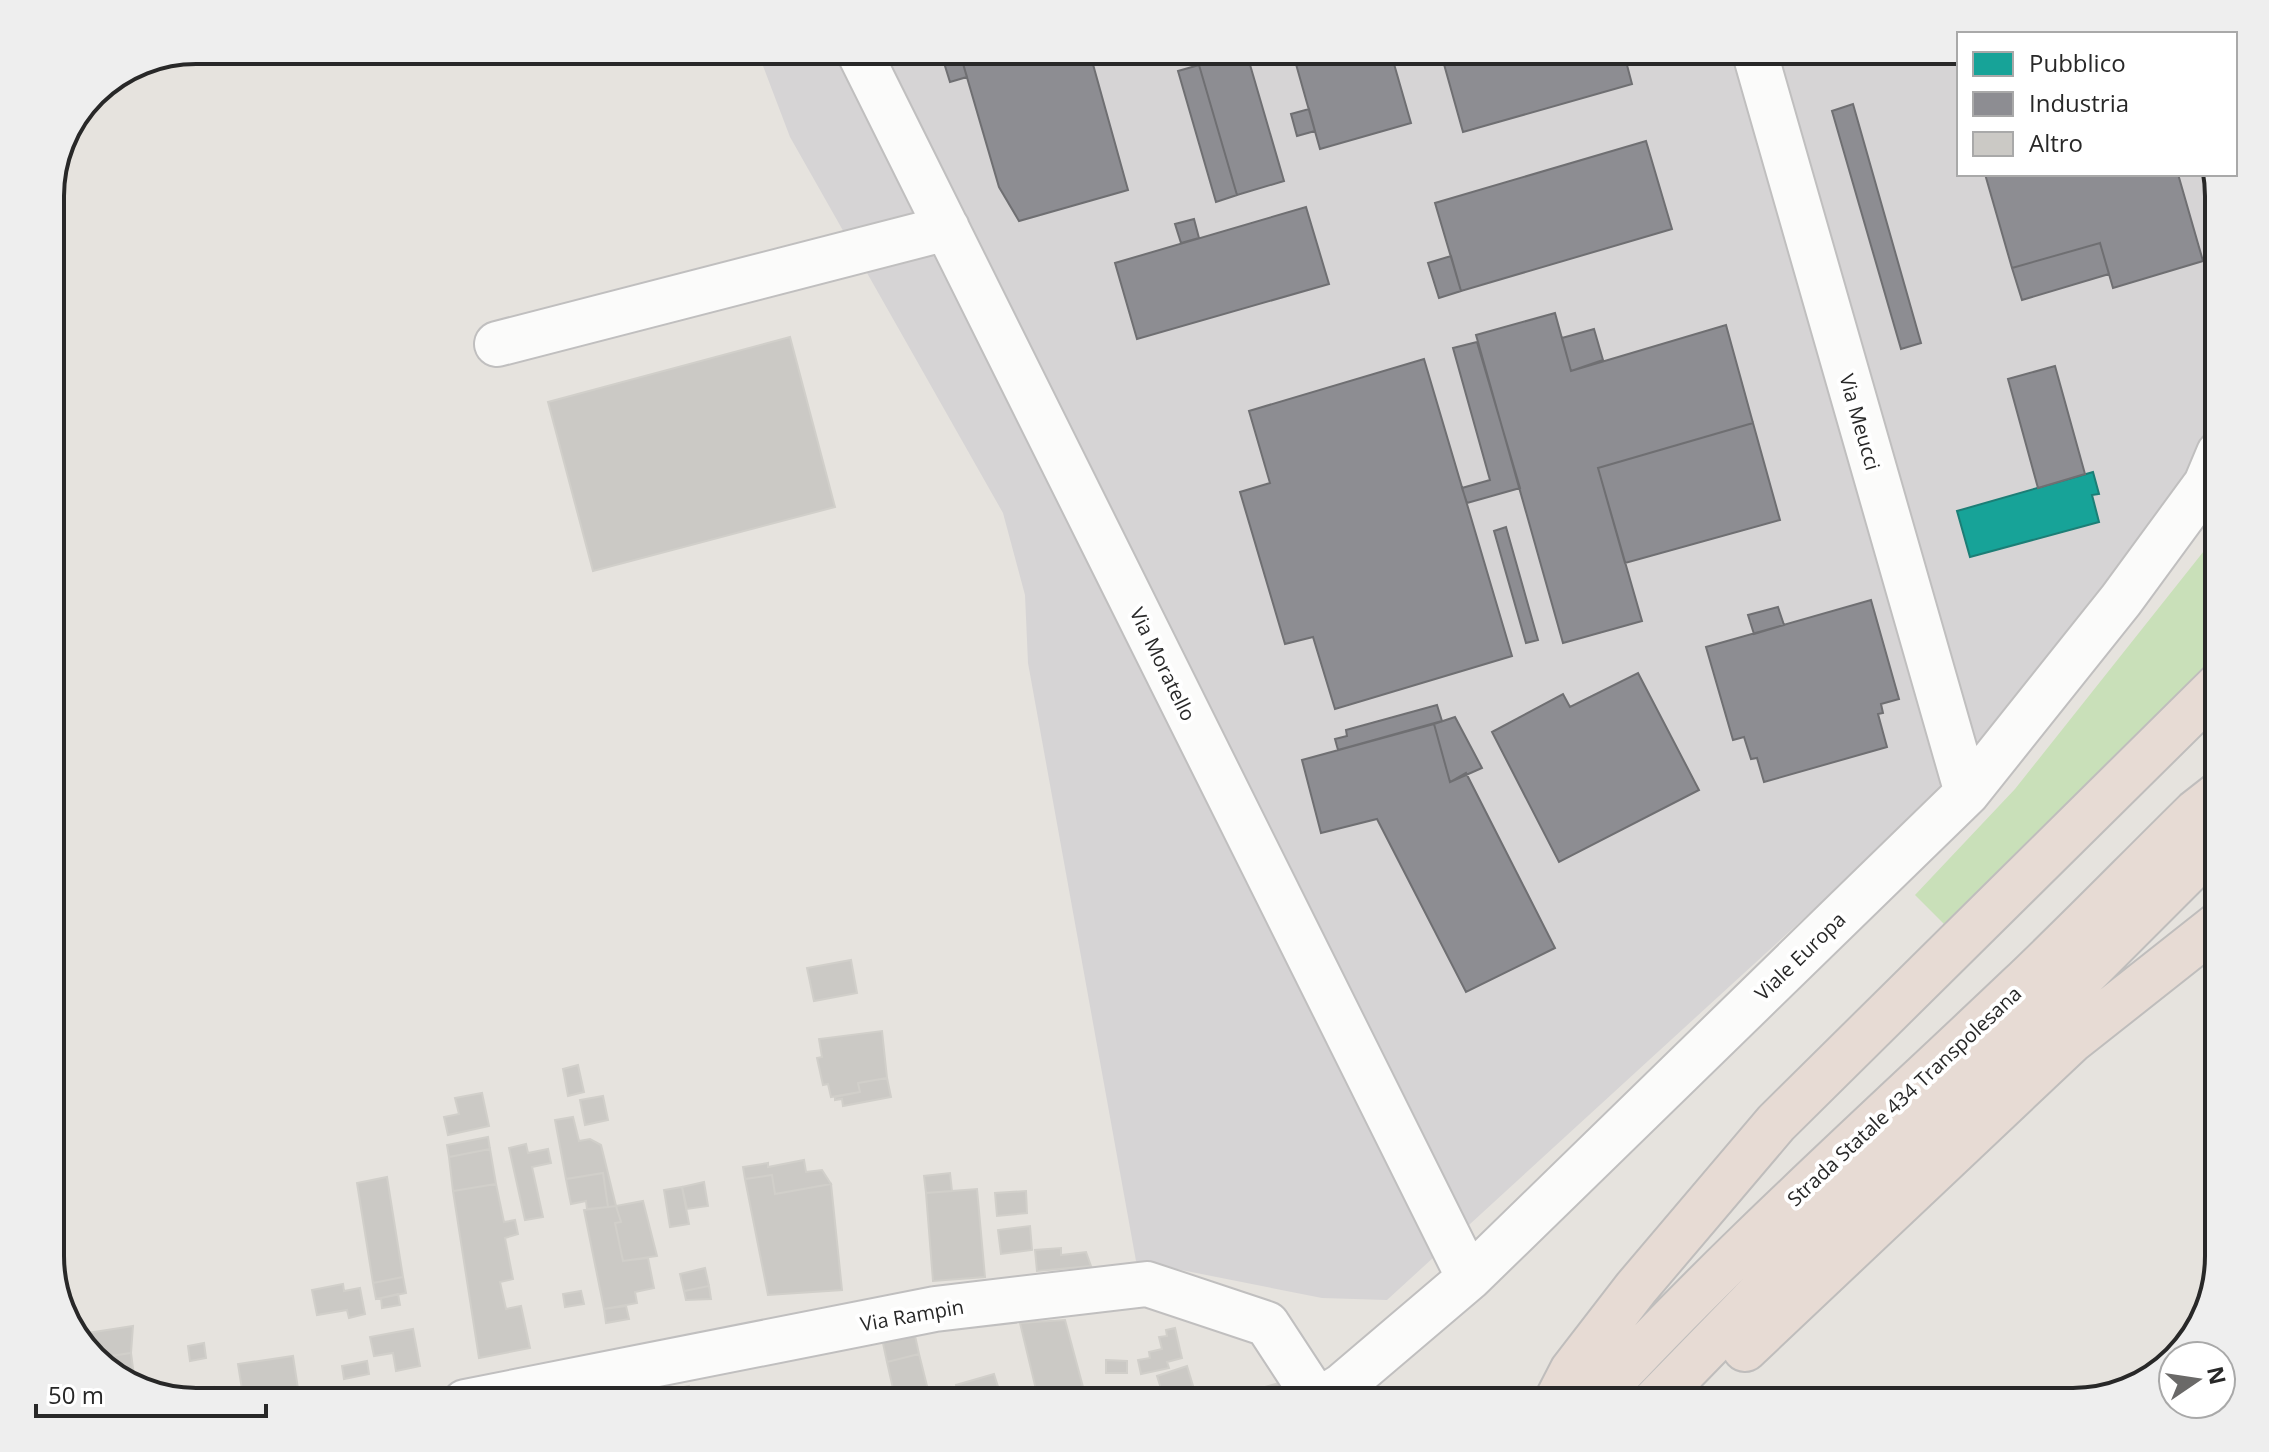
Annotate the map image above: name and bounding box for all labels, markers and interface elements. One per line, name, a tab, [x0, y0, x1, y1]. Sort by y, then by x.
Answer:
legend	[1957, 32, 2237, 176]
text: Pubblico	[2029, 46, 2126, 79]
text: Industria	[2029, 86, 2129, 119]
text: Altro	[2029, 126, 2083, 159]
street label: Via Meucci	[1833, 371, 1887, 473]
street label: Via Moratello	[1124, 603, 1202, 725]
street label: Viale Europa	[1749, 906, 1851, 1006]
street label: Strada Statale 434 Transpolesana	[1781, 980, 2027, 1212]
street label: Via Rampin	[858, 1293, 966, 1337]
north arrow	[2157, 1340, 2237, 1420]
text: N	[2201, 1363, 2234, 1387]
scale bar	[36, 1368, 266, 1418]
text: 50 m	[48, 1378, 104, 1411]

